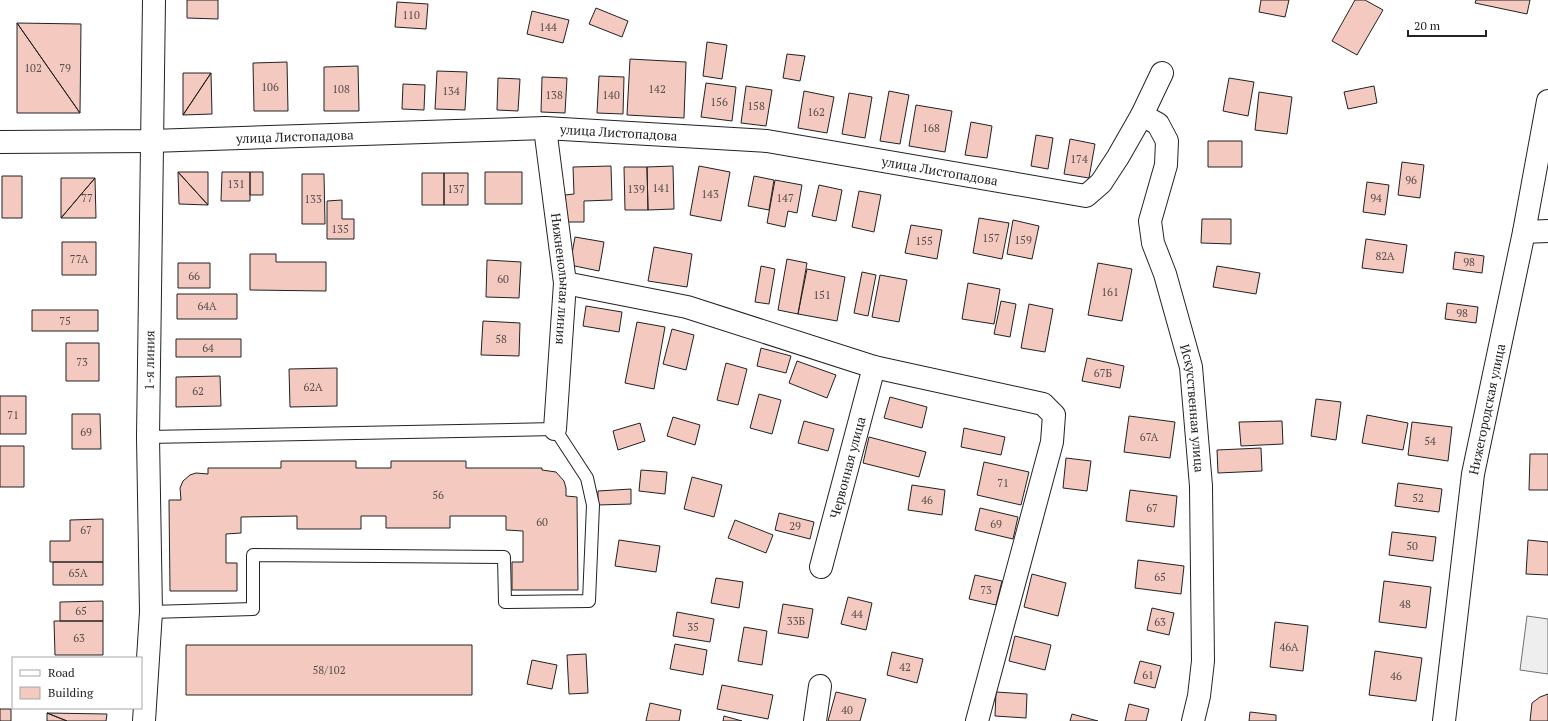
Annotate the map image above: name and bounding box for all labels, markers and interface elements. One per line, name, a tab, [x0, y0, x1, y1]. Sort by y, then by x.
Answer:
house number: 110	[402, 8, 420, 22]
scale bar	[1408, 12, 1486, 38]
text: 20 m	[1414, 18, 1441, 33]
house number: 144	[539, 20, 557, 34]
house number: 102	[24, 61, 42, 75]
house number: 79	[59, 61, 71, 75]
house number: 106	[261, 80, 279, 94]
house number: 108	[332, 82, 350, 96]
house number: 142	[648, 82, 666, 96]
house number: 134	[442, 84, 460, 98]
house number: 138	[545, 88, 563, 102]
house number: 140	[602, 88, 620, 102]
house number: 156	[710, 95, 728, 109]
house number: 158	[747, 99, 765, 113]
house number: 162	[807, 105, 825, 119]
street label: улица Листопадова	[558, 120, 678, 145]
house number: 168	[922, 121, 940, 135]
street label: улица Листопадова	[235, 125, 354, 147]
street label: улица Листопадова	[879, 152, 1000, 190]
house number: 174	[1070, 152, 1088, 166]
house number: 96	[1405, 173, 1417, 187]
house number: 131	[227, 177, 245, 191]
house number: 141	[652, 181, 670, 195]
house number: 137	[447, 182, 465, 196]
house number: 139	[627, 182, 645, 196]
house number: 143	[701, 187, 719, 201]
house number: 77	[81, 191, 93, 205]
house number: 147	[776, 191, 794, 205]
house number: 94	[1370, 191, 1382, 205]
house number: 133	[304, 192, 322, 206]
street label: Нижненольная линия	[547, 212, 574, 345]
house number: 135	[331, 222, 349, 236]
house number: 157	[982, 231, 1000, 245]
house number: 159	[1014, 233, 1032, 247]
house number: 155	[915, 234, 933, 248]
house number: 82А	[1375, 249, 1395, 263]
house number: 77А	[70, 252, 89, 266]
house number: 98	[1463, 255, 1475, 269]
house number: 66	[188, 269, 200, 283]
house number: 60	[497, 272, 509, 286]
house number: 161	[1101, 285, 1119, 299]
house number: 151	[813, 288, 831, 302]
house number: 64А	[197, 299, 217, 313]
house number: 98	[1456, 306, 1468, 320]
house number: 75	[59, 314, 71, 328]
street label: 1-я линия	[140, 330, 158, 390]
house number: 58	[495, 332, 507, 346]
house number: 64	[202, 341, 214, 355]
street label: Искусственная улица	[1176, 342, 1209, 474]
street label: Нижегородская улица	[1464, 342, 1509, 476]
house number: 73	[76, 355, 88, 369]
house number: 67Б	[1094, 366, 1113, 380]
house number: 62А	[303, 380, 323, 394]
house number: 62	[192, 384, 204, 398]
house number: 71	[7, 408, 19, 422]
street label: Червонная улица	[825, 414, 870, 520]
house number: 69	[80, 425, 92, 439]
house number: 67А	[1140, 430, 1159, 444]
house number: 54	[1424, 434, 1436, 448]
house number: 71	[997, 476, 1009, 490]
house number: 56	[432, 488, 444, 502]
house number: 52	[1412, 491, 1424, 505]
house number: 46	[921, 493, 933, 507]
house number: 67	[1146, 501, 1158, 515]
house number: 60	[536, 515, 548, 529]
house number: 69	[990, 517, 1002, 531]
house number: 29	[789, 519, 801, 533]
house number: 67	[80, 523, 92, 537]
house number: 50	[1406, 539, 1418, 553]
house number: 65А	[68, 566, 88, 580]
house number: 65	[1154, 570, 1166, 584]
house number: 73	[980, 583, 992, 597]
house number: 48	[1399, 597, 1411, 611]
house number: 65	[75, 604, 87, 618]
house number: 44	[851, 607, 863, 621]
house number: 33Б	[787, 614, 806, 628]
house number: 63	[1154, 615, 1166, 629]
house number: 35	[687, 620, 699, 634]
house number: 63	[73, 631, 85, 645]
house number: 46А	[1279, 640, 1299, 654]
legend	[12, 657, 142, 709]
house number: 42	[899, 660, 911, 674]
house number: 58/102	[312, 663, 346, 677]
text: Road	[48, 665, 75, 680]
house number: 61	[1142, 668, 1154, 682]
house number: 46	[1390, 669, 1402, 683]
text: Building	[48, 685, 94, 700]
house number: 40	[841, 703, 853, 717]

